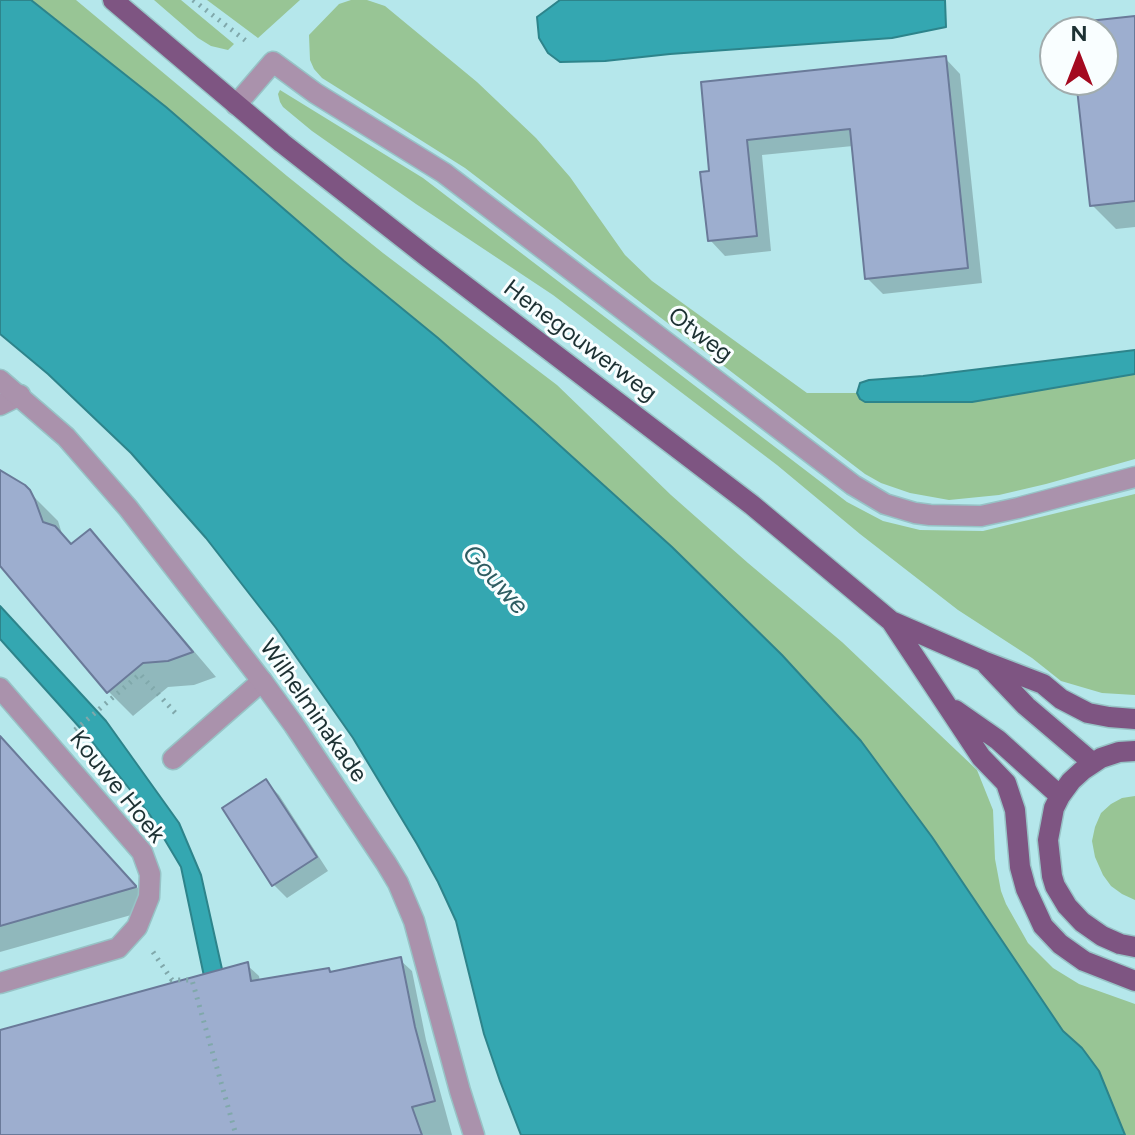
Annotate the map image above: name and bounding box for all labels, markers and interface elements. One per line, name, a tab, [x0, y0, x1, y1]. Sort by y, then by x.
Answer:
north arrow	[1039, 16, 1119, 96]
text: N	[1070, 20, 1088, 47]
street label: Henegouwerweg	[498, 274, 662, 408]
street label: Otweg	[662, 301, 738, 369]
water label: Gouwe	[455, 538, 535, 622]
street label: Wilhelminakade	[253, 634, 373, 788]
street label: Kouwe Hoek	[63, 725, 171, 849]

